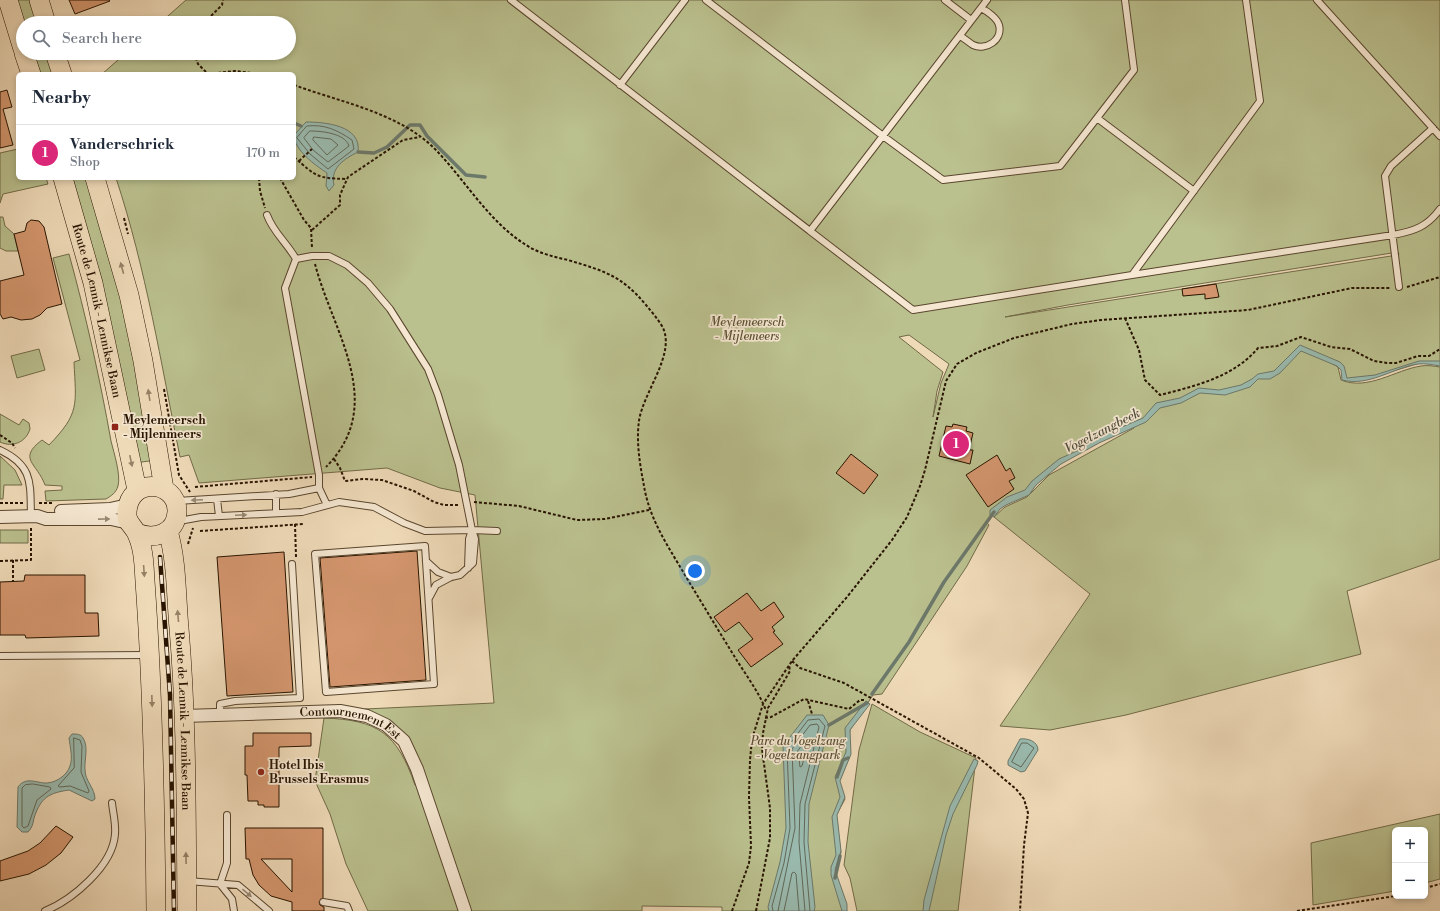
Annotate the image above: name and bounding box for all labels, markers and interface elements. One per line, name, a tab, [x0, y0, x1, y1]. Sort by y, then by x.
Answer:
search box	[16, 16, 296, 60]
icon: search	[30, 27, 52, 49]
text: Search here	[62, 29, 142, 48]
text: Nearby	[32, 87, 91, 109]
text: Vanderschrick	[70, 135, 174, 154]
text: 1	[42, 145, 48, 161]
text: 170 m	[246, 145, 280, 161]
text: Shop	[70, 154, 100, 170]
street label: Route de Lennik - Lennikse Baan	[68, 222, 124, 399]
one-way arrow	[118, 262, 124, 275]
park label: Meylemeersch - Mijlemeers	[710, 315, 785, 344]
one-way arrow	[145, 389, 151, 401]
water label: Vogelzangbeek	[1062, 405, 1143, 457]
place label: Meylemeersch - Mijlenmeers	[123, 413, 206, 442]
marker: Meylemeersch - Mijlenmeers	[110, 422, 120, 432]
pin: 1	[943, 429, 969, 459]
one-way arrow	[128, 455, 134, 467]
one-way arrow	[190, 497, 203, 503]
one-way arrow	[235, 512, 247, 519]
one-way arrow	[98, 516, 111, 522]
your location	[685, 561, 705, 581]
one-way arrow	[141, 565, 148, 577]
one-way arrow	[175, 610, 182, 622]
street label: Route de Lennik - Lennikse Baan	[171, 631, 193, 811]
one-way arrow	[148, 695, 155, 707]
street label: Contournement Est	[299, 704, 405, 743]
park label: Parc du Vogelzang - Vogelzangpark	[749, 734, 846, 763]
place label: Hotel Ibis Brussels Erasmus	[269, 758, 369, 787]
marker: Hotel Ibis Brussels Erasmus	[256, 767, 266, 777]
map controls	[1392, 827, 1428, 899]
button: +	[1392, 827, 1428, 863]
one-way arrow	[183, 851, 189, 864]
button: −	[1392, 863, 1428, 899]
one-way arrow	[242, 888, 252, 897]

